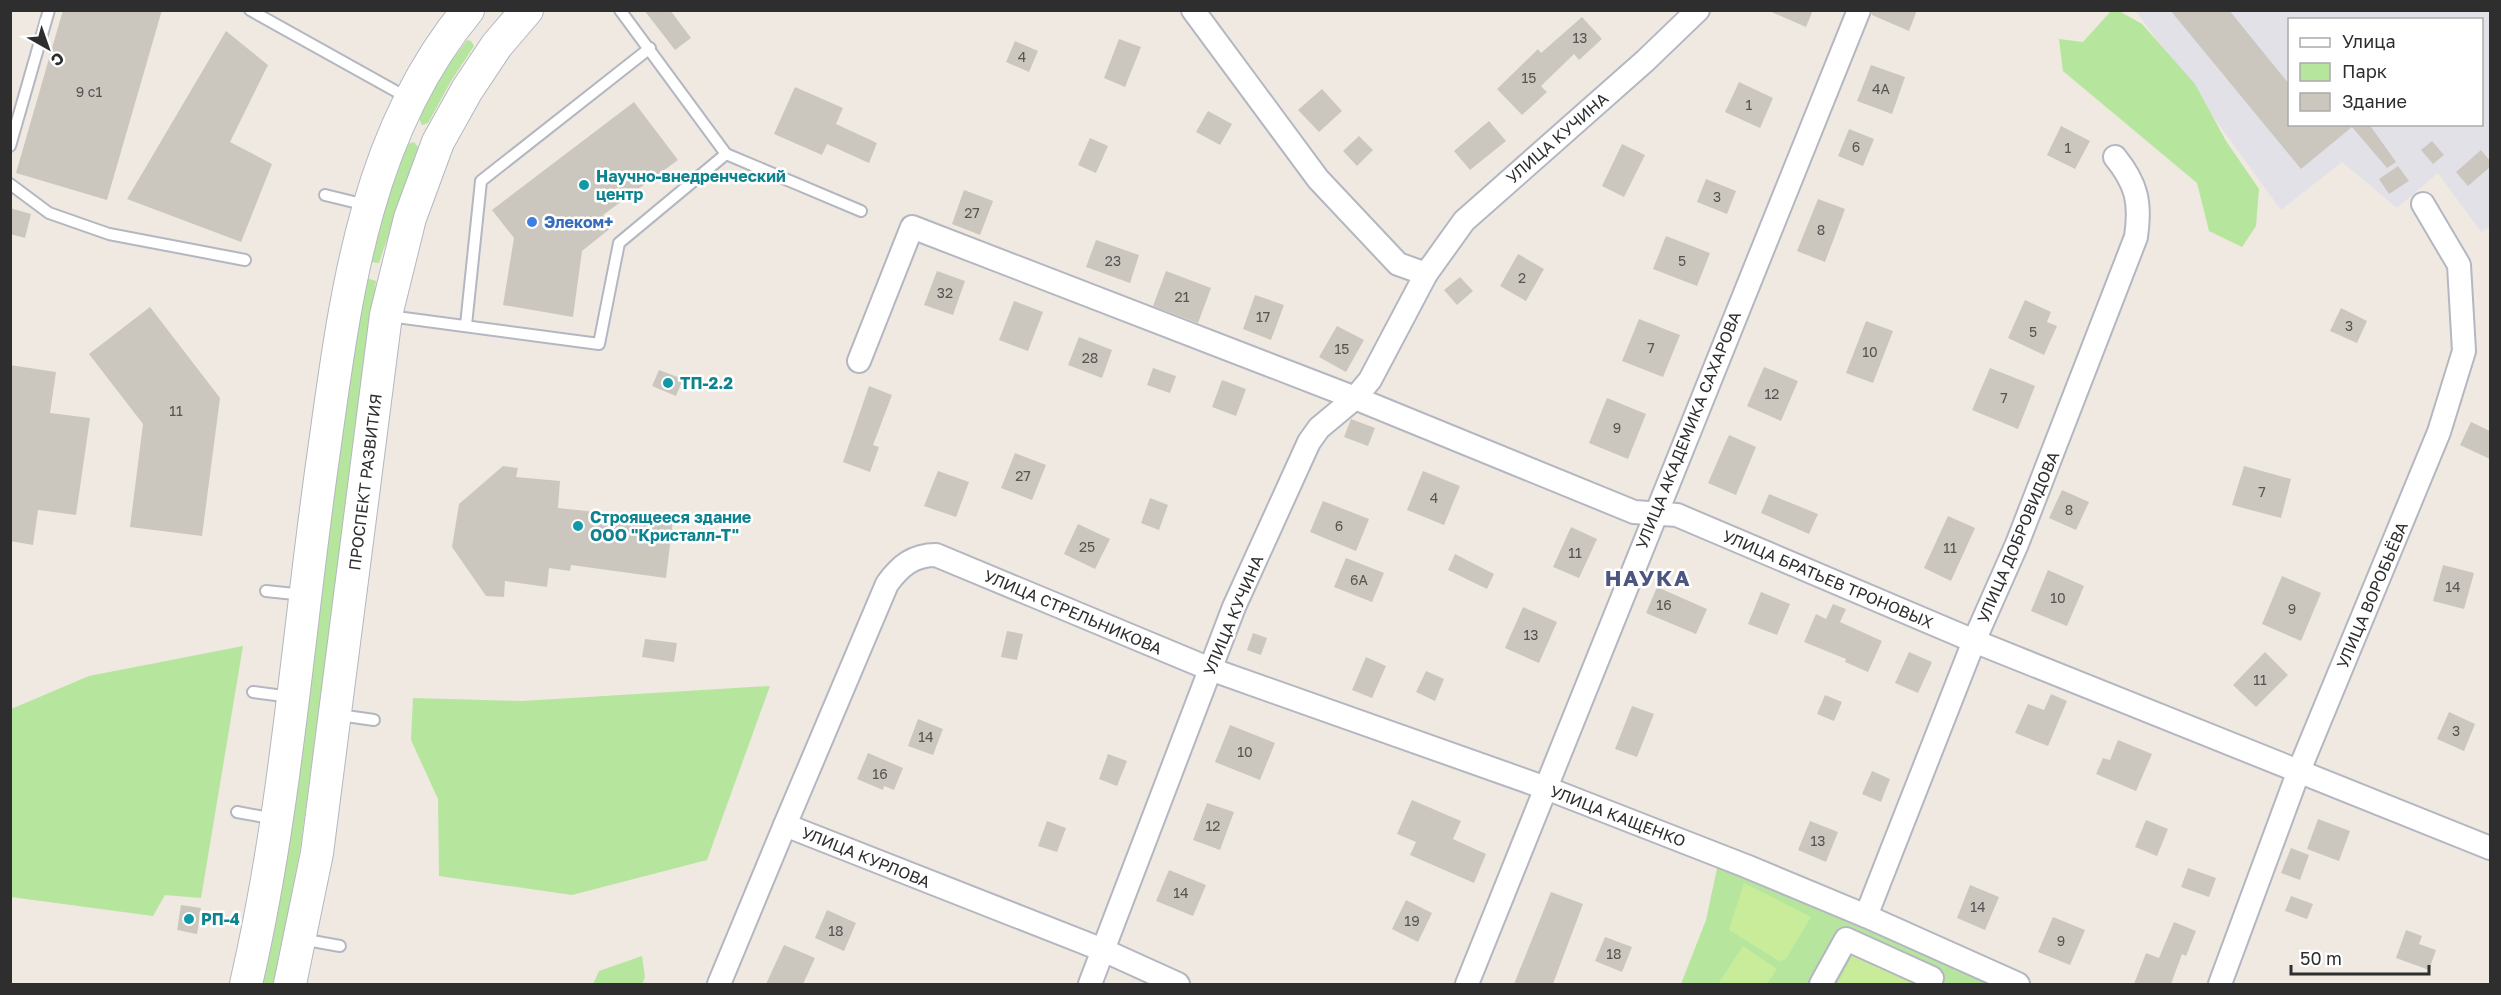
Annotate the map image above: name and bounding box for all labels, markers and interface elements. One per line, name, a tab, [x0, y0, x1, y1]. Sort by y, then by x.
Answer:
north arrow	[18, 18, 78, 78]
legend	[2288, 18, 2483, 126]
house number: 13	[1573, 29, 1587, 46]
text: Улица	[2342, 30, 2396, 52]
text: С	[47, 48, 68, 71]
house number: 4	[1018, 48, 1026, 65]
text: Парк	[2342, 60, 2387, 82]
house number: 15	[1522, 69, 1536, 86]
house number: 4А	[1872, 80, 1891, 97]
house number: 9 с1	[76, 83, 102, 100]
street label: УЛИЦА КУЧИНА	[1502, 88, 1612, 188]
text: Здание	[2342, 90, 2407, 112]
house number: 1	[1746, 96, 1753, 113]
house number: 6	[1852, 138, 1860, 155]
house number: 1	[2065, 139, 2072, 156]
place label: Научно-внедренческий центр	[596, 166, 786, 204]
marker: Научно-внедренческий центр	[577, 178, 591, 192]
house number: 3	[1713, 188, 1721, 205]
house number: 27	[964, 204, 980, 221]
place label: Элеком+	[544, 212, 613, 232]
marker: Элеком+	[525, 215, 539, 229]
house number: 8	[1817, 221, 1825, 238]
house number: 23	[1105, 252, 1121, 269]
house number: 5	[1678, 252, 1686, 269]
house number: 2	[1518, 269, 1526, 286]
house number: 32	[937, 284, 953, 301]
house number: 21	[1175, 288, 1190, 305]
house number: 17	[1256, 308, 1270, 325]
street label: УЛИЦА АКАДЕМИКА САХАРОВА	[1631, 308, 1745, 552]
house number: 3	[2345, 317, 2353, 334]
house number: 5	[2029, 323, 2037, 340]
house number: 7	[1647, 339, 1655, 356]
house number: 15	[1335, 340, 1349, 357]
house number: 10	[1862, 343, 1878, 360]
house number: 28	[1082, 349, 1098, 366]
place label: ТП-2.2	[680, 373, 733, 393]
marker: ТП-2.2	[661, 376, 675, 390]
house number: 12	[1765, 385, 1779, 402]
house number: 7	[2000, 389, 2008, 406]
street label: ПРОСПЕКТ РАЗВИТИЯ	[344, 393, 386, 571]
house number: 11	[169, 402, 183, 419]
house number: 9	[1613, 419, 1621, 436]
street label: УЛИЦА ДОБРОВИДОВА	[1973, 448, 2063, 626]
house number: 27	[1015, 467, 1031, 484]
house number: 7	[2258, 483, 2266, 500]
house number: 4	[1430, 489, 1438, 506]
house number: 8	[2065, 501, 2073, 518]
place label: Строящееся здание ООО "Кристалл-Т"	[590, 507, 751, 545]
house number: 6	[1335, 517, 1343, 534]
street label: УЛИЦА ВОРОБЬЁВА	[2332, 518, 2412, 671]
marker: Строящееся здание ООО "Кристалл-Т"	[571, 519, 585, 533]
street label: УЛИЦА БРАТЬЕВ ТРОНОВЫХ	[1720, 525, 1937, 633]
house number: 25	[1079, 538, 1095, 555]
house number: 11	[1943, 539, 1957, 556]
house number: 11	[1568, 544, 1582, 561]
street label: УЛИЦА КУЧИНА	[1199, 552, 1267, 678]
district label: НАУКА	[1605, 564, 1691, 591]
street label: УЛИЦА СТРЕЛЬНИКОВА	[981, 565, 1165, 659]
house number: 6А	[1350, 571, 1369, 588]
house number: 14	[2445, 578, 2461, 595]
house number: 10	[2050, 589, 2066, 606]
house number: 16	[1656, 596, 1672, 613]
house number: 9	[2288, 600, 2296, 617]
house number: 13	[1524, 626, 1538, 643]
house number: 11	[2253, 671, 2267, 688]
house number: 3	[2452, 722, 2460, 739]
house number: 14	[918, 728, 934, 745]
house number: 10	[1237, 743, 1253, 760]
house number: 16	[872, 765, 888, 782]
street label: УЛИЦА КАЩЕНКО	[1547, 781, 1689, 851]
house number: 12	[1206, 817, 1220, 834]
street label: УЛИЦА КУРЛОВА	[799, 822, 933, 892]
house number: 13	[1811, 832, 1825, 849]
house number: 14	[1173, 884, 1189, 901]
house number: 14	[1970, 898, 1986, 915]
place label: РП-4	[201, 909, 240, 929]
marker: РП-4	[182, 912, 196, 926]
house number: 19	[1404, 912, 1420, 929]
house number: 18	[828, 922, 844, 939]
house number: 9	[2057, 932, 2065, 949]
scale bar	[2291, 938, 2429, 976]
house number: 18	[1606, 945, 1622, 962]
text: 50 m	[2300, 947, 2342, 969]

